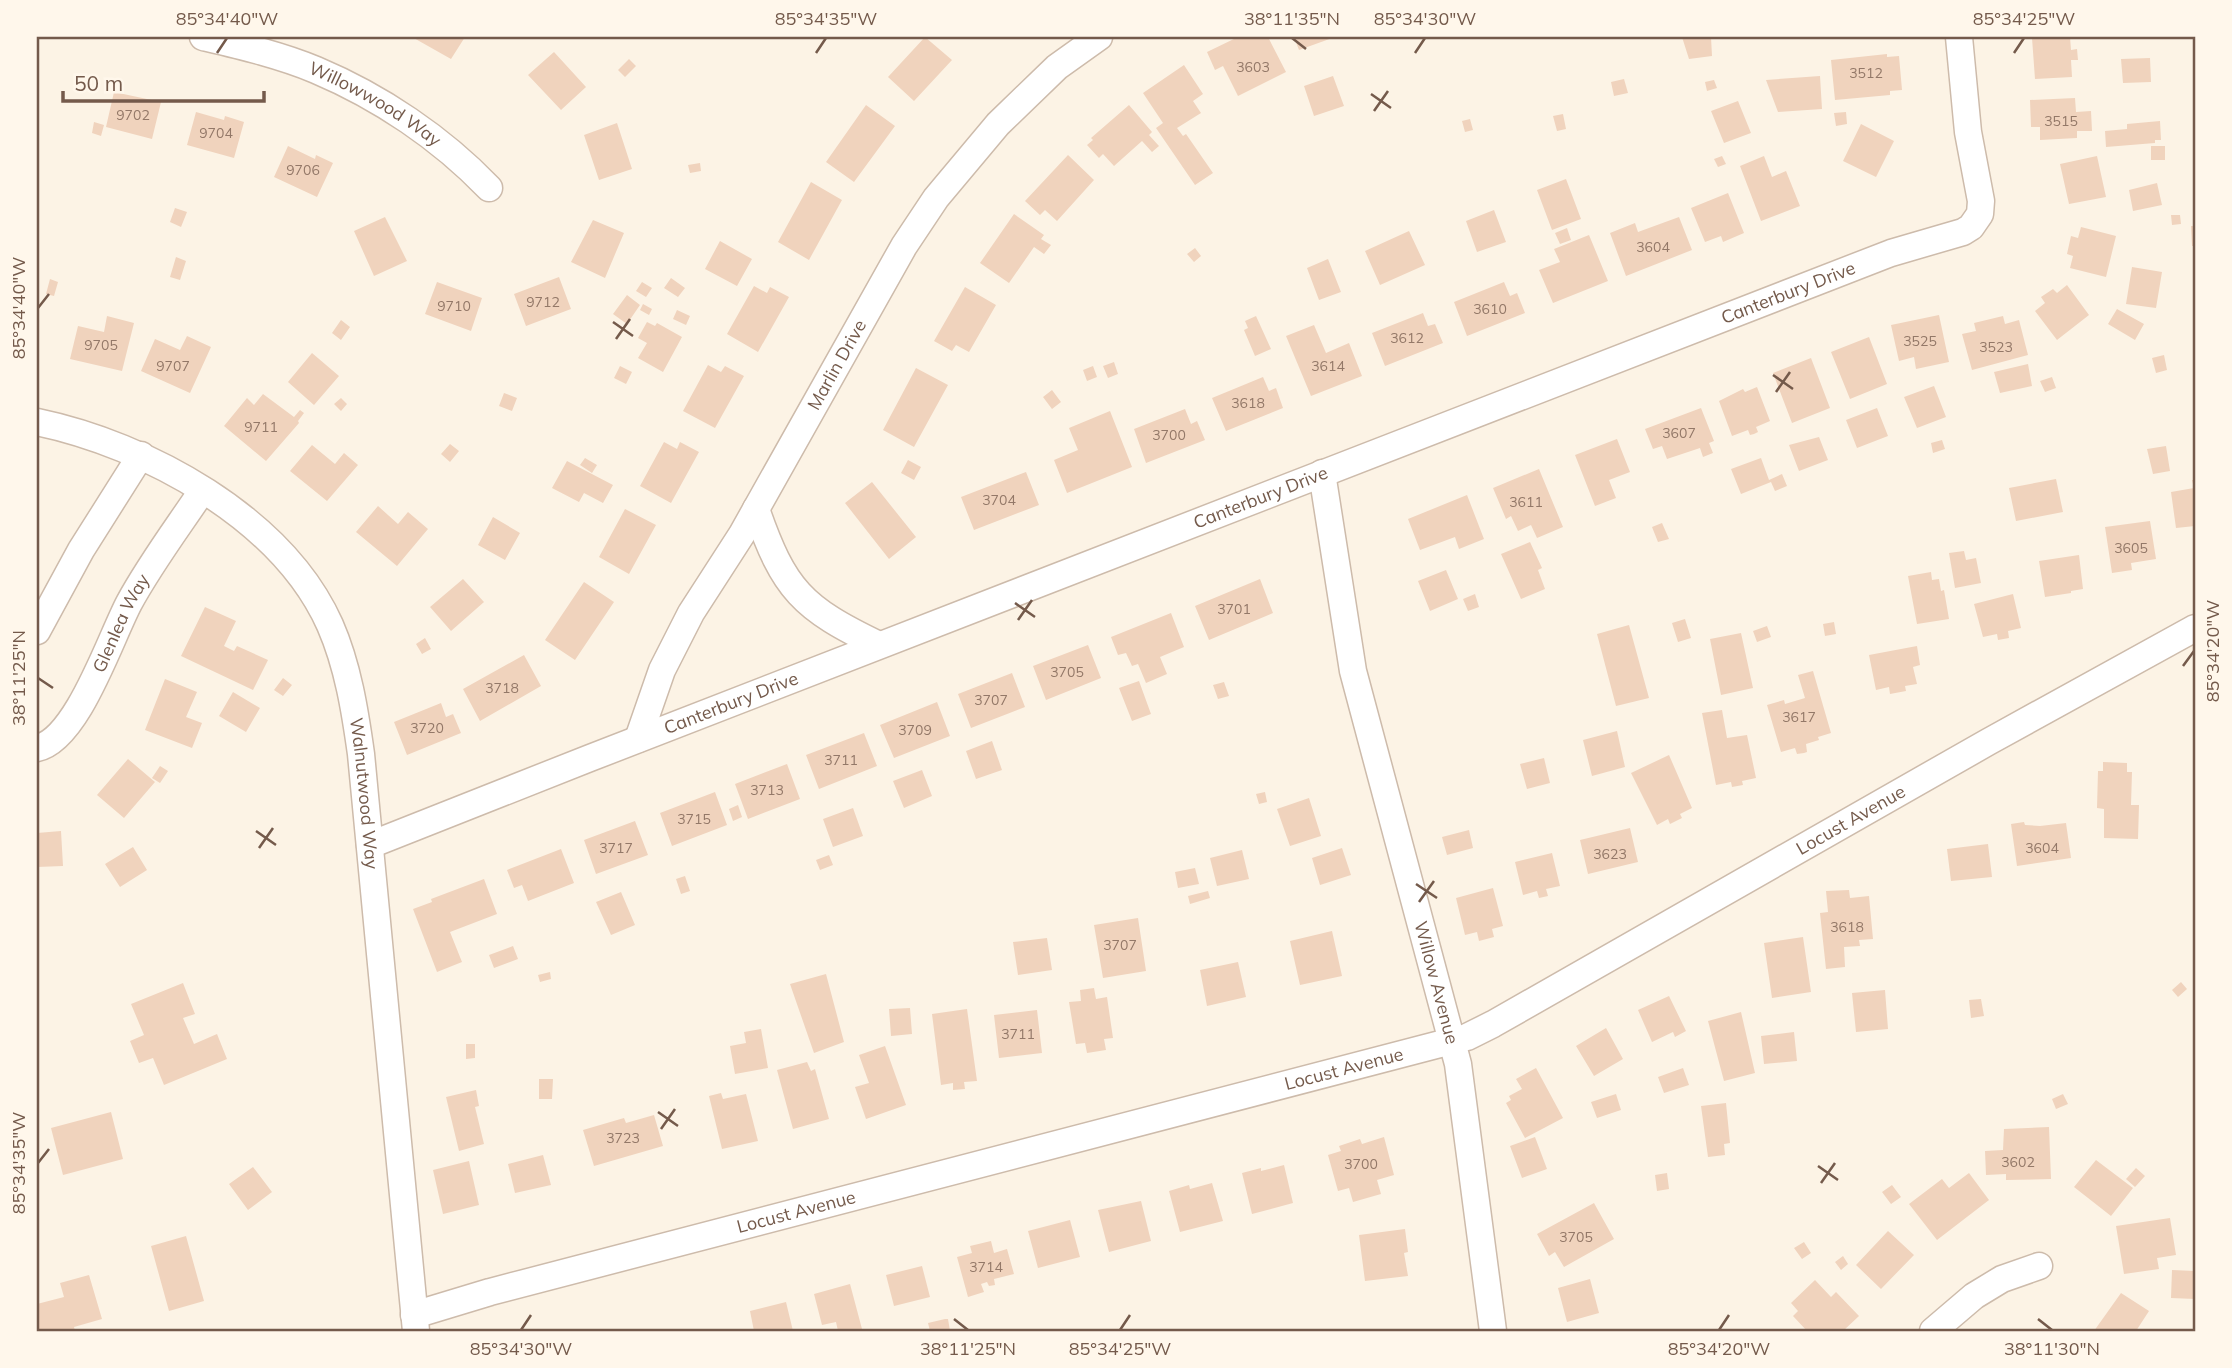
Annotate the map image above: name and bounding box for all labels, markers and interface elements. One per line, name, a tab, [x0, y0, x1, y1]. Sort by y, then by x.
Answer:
text: 85°34'40"W	[176, 7, 278, 30]
text: 85°34'35"W	[775, 7, 877, 30]
text: 38°11'35"N	[1244, 7, 1340, 30]
text: 85°34'30"W	[1374, 7, 1476, 30]
text: 85°34'25"W	[1973, 7, 2075, 30]
street label: Willowwood Way	[305, 56, 447, 152]
house number: 3603	[1236, 58, 1270, 76]
scale bar	[63, 60, 264, 104]
house number: 3512	[1849, 64, 1883, 82]
text: 50 m	[74, 70, 123, 96]
house number: 9702	[116, 106, 150, 124]
house number: 3515	[2044, 112, 2078, 130]
house number: 9704	[199, 124, 233, 142]
house number: 9706	[286, 161, 320, 179]
house number: 3604	[1636, 238, 1670, 256]
street label: Canterbury Drive	[1718, 256, 1859, 329]
text: 85°34'40"W	[7, 257, 30, 359]
house number: 9712	[526, 293, 560, 311]
house number: 9710	[437, 297, 471, 315]
house number: 3610	[1473, 300, 1507, 318]
street label: Marlin Drive	[802, 315, 871, 414]
house number: 3612	[1390, 329, 1424, 347]
house number: 3525	[1903, 332, 1937, 350]
house number: 9705	[84, 336, 118, 354]
house number: 3523	[1979, 338, 2013, 356]
house number: 9707	[156, 357, 190, 375]
house number: 3614	[1311, 357, 1345, 375]
house number: 3618	[1231, 394, 1265, 412]
house number: 9711	[244, 418, 278, 436]
house number: 3607	[1662, 424, 1696, 442]
house number: 3700	[1152, 426, 1186, 444]
street label: Canterbury Drive	[1190, 461, 1331, 534]
house number: 3704	[982, 491, 1016, 509]
house number: 3611	[1509, 493, 1543, 511]
house number: 3605	[2114, 539, 2148, 557]
street label: Glenlea Way	[87, 569, 155, 676]
house number: 3701	[1217, 600, 1251, 618]
text: 85°34'20"W	[2201, 600, 2224, 702]
text: 38°11'25"N	[7, 630, 30, 726]
house number: 3705	[1050, 663, 1084, 681]
street label: Canterbury Drive	[661, 666, 801, 739]
house number: 3718	[485, 679, 519, 697]
house number: 3707	[974, 691, 1008, 709]
house number: 3617	[1782, 708, 1816, 726]
street label: Walnutwood Way	[345, 716, 384, 871]
house number: 3720	[410, 719, 444, 737]
house number: 3709	[898, 721, 932, 739]
house number: 3711	[824, 751, 858, 769]
street label: Locust Avenue	[1792, 780, 1909, 860]
house number: 3713	[750, 781, 784, 799]
house number: 3715	[677, 810, 711, 828]
house number: 3717	[599, 839, 633, 857]
house number: 3604	[2025, 839, 2059, 857]
house number: 3623	[1593, 845, 1627, 863]
house number: 3618	[1830, 918, 1864, 936]
street label: Willow Avenue	[1409, 919, 1464, 1046]
house number: 3707	[1103, 936, 1137, 954]
house number: 3711	[1001, 1025, 1035, 1043]
street label: Locust Avenue	[1282, 1042, 1406, 1095]
text: 85°34'35"W	[7, 1112, 30, 1214]
house number: 3723	[606, 1129, 640, 1147]
house number: 3602	[2001, 1153, 2035, 1171]
house number: 3700	[1344, 1155, 1378, 1173]
street label: Locust Avenue	[734, 1185, 858, 1238]
house number: 3705	[1559, 1228, 1593, 1246]
house number: 3714	[969, 1258, 1003, 1276]
text: 85°34'30"W	[470, 1337, 572, 1360]
text: 38°11'25"N	[920, 1337, 1016, 1360]
text: 85°34'25"W	[1069, 1337, 1171, 1360]
text: 85°34'20"W	[1668, 1337, 1770, 1360]
text: 38°11'30"N	[2004, 1337, 2100, 1360]

